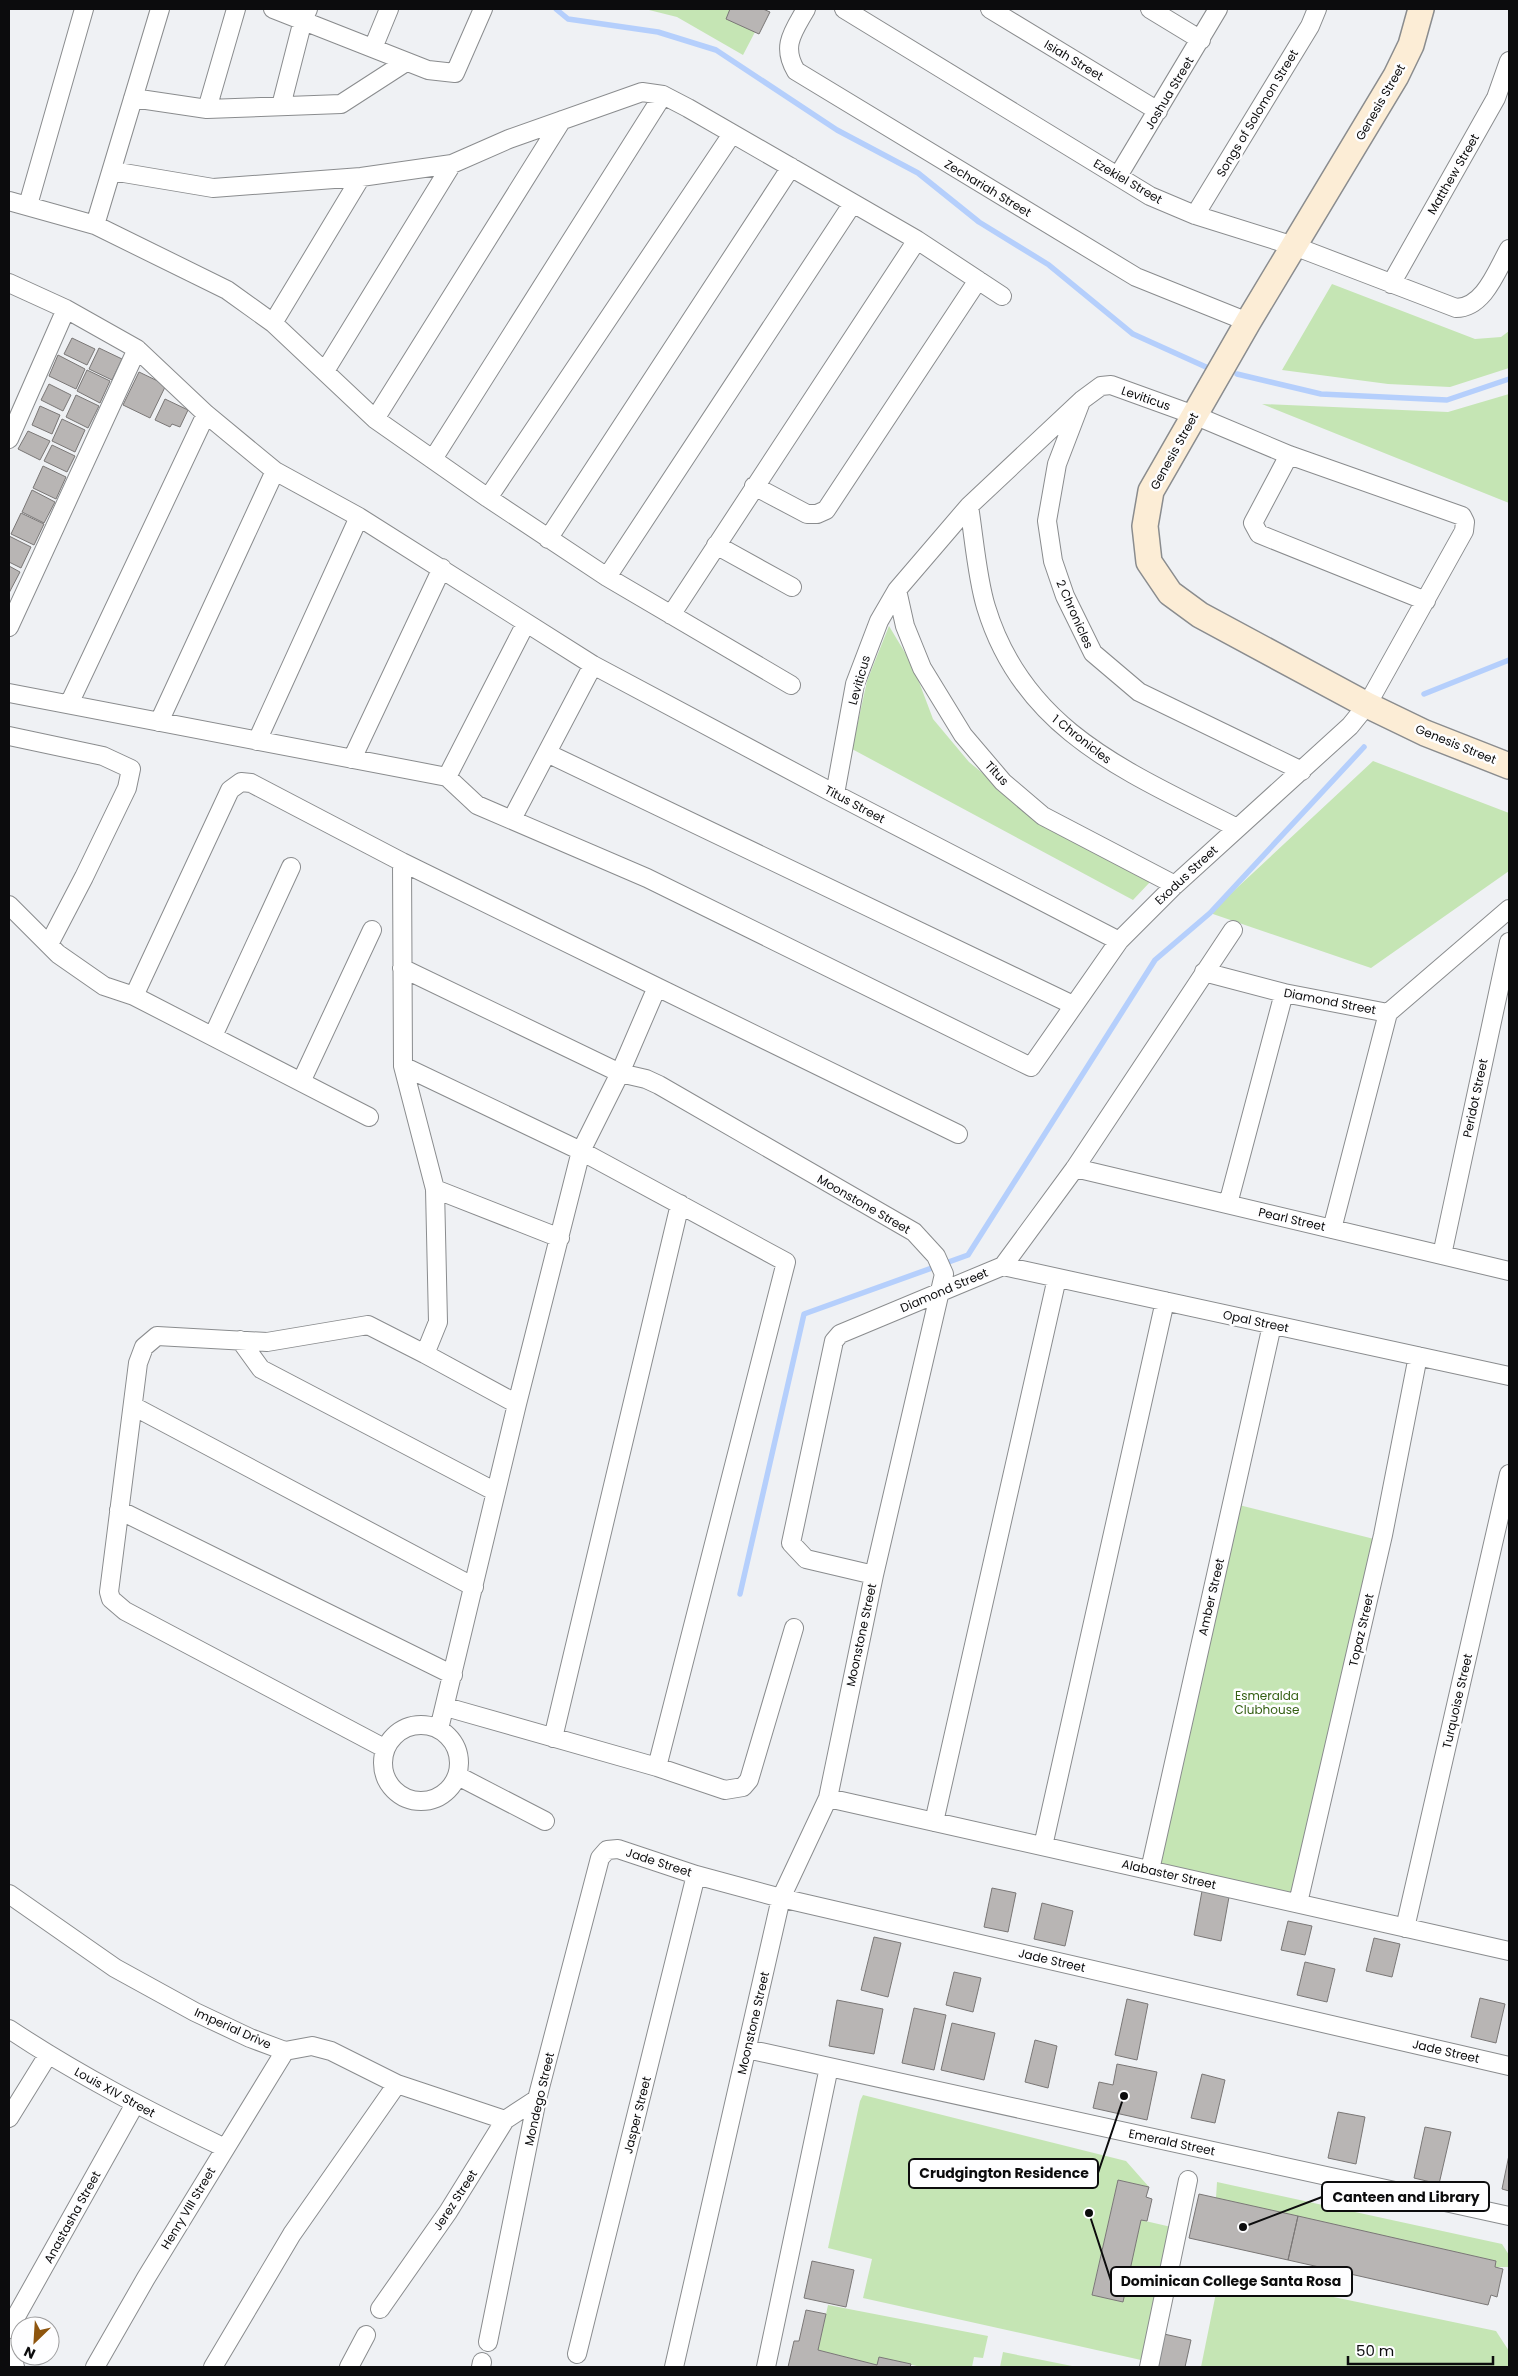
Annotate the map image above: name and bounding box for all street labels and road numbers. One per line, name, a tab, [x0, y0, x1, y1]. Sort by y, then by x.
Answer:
street label: Isiah Street	[1041, 36, 1107, 84]
street label: Songs of Solomon Street	[1212, 46, 1302, 180]
street label: Joshua Street	[1141, 53, 1197, 133]
street label: Genesis Street	[1351, 61, 1409, 143]
street label: Matthew Street	[1423, 131, 1483, 217]
street label: Ezekiel Street	[1090, 154, 1166, 208]
street label: Zechariah Street	[941, 155, 1035, 221]
street label: Leviticus	[1119, 382, 1173, 414]
street label: Genesis Street	[1146, 409, 1202, 493]
street label: 2 Chronicles	[1052, 577, 1098, 651]
street label: Leviticus	[844, 653, 874, 707]
street label: 1 Chronicles	[1049, 711, 1115, 767]
street label: Genesis Street	[1413, 720, 1499, 768]
street label: Titus	[981, 757, 1013, 789]
street label: Titus Street	[822, 781, 888, 827]
street label: Exodus Street	[1151, 842, 1221, 908]
street label: Diamond Street	[1282, 984, 1378, 1018]
street label: Peridot Street	[1458, 1057, 1492, 1139]
street label: Moonstone Street	[814, 1170, 914, 1238]
street label: Pearl Street	[1257, 1203, 1327, 1235]
street label: Diamond Street	[898, 1264, 990, 1316]
street label: Opal Street	[1221, 1306, 1291, 1336]
street label: Amber Street	[1194, 1557, 1228, 1637]
street label: Moonstone Street	[842, 1582, 880, 1688]
street label: Topaz Street	[1344, 1592, 1378, 1668]
street label: Turquoise Street	[1438, 1652, 1476, 1750]
street label: Jade Street	[624, 1843, 694, 1881]
street label: Alabaster Street	[1120, 1855, 1218, 1893]
street label: Jade Street	[1017, 1944, 1087, 1976]
street label: Moonstone Street	[733, 1970, 773, 2076]
street label: Imperial Drive	[192, 2003, 274, 2053]
street label: Jade Street	[1411, 2035, 1481, 2067]
street label: Mondego Street	[520, 2051, 558, 2147]
street label: Louis XIV Street	[72, 2063, 158, 2121]
street label: Jasper Street	[619, 2075, 655, 2155]
street label: Emerald Street	[1127, 2125, 1217, 2159]
street label: Henry VIII Street	[157, 2164, 219, 2252]
street label: Jerez Street	[429, 2166, 481, 2234]
street label: Anastasha Street	[40, 2168, 104, 2266]

